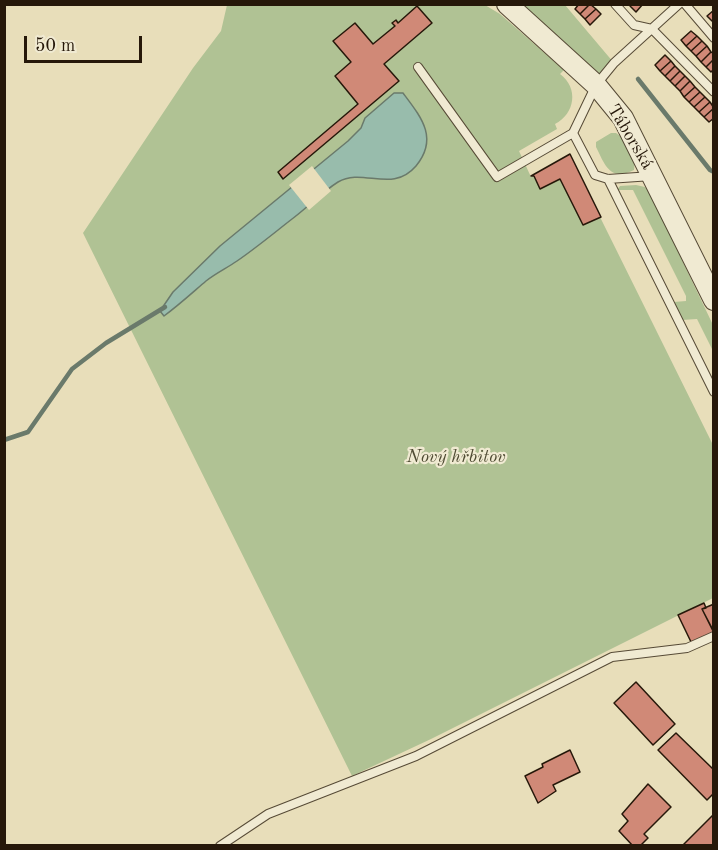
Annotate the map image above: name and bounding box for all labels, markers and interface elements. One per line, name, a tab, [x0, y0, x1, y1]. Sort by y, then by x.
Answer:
scale bar	[27, 24, 146, 62]
text: 50 m	[35, 37, 75, 55]
street label: Táborská	[602, 100, 658, 174]
park label: Nový hřbitov	[407, 446, 505, 468]

